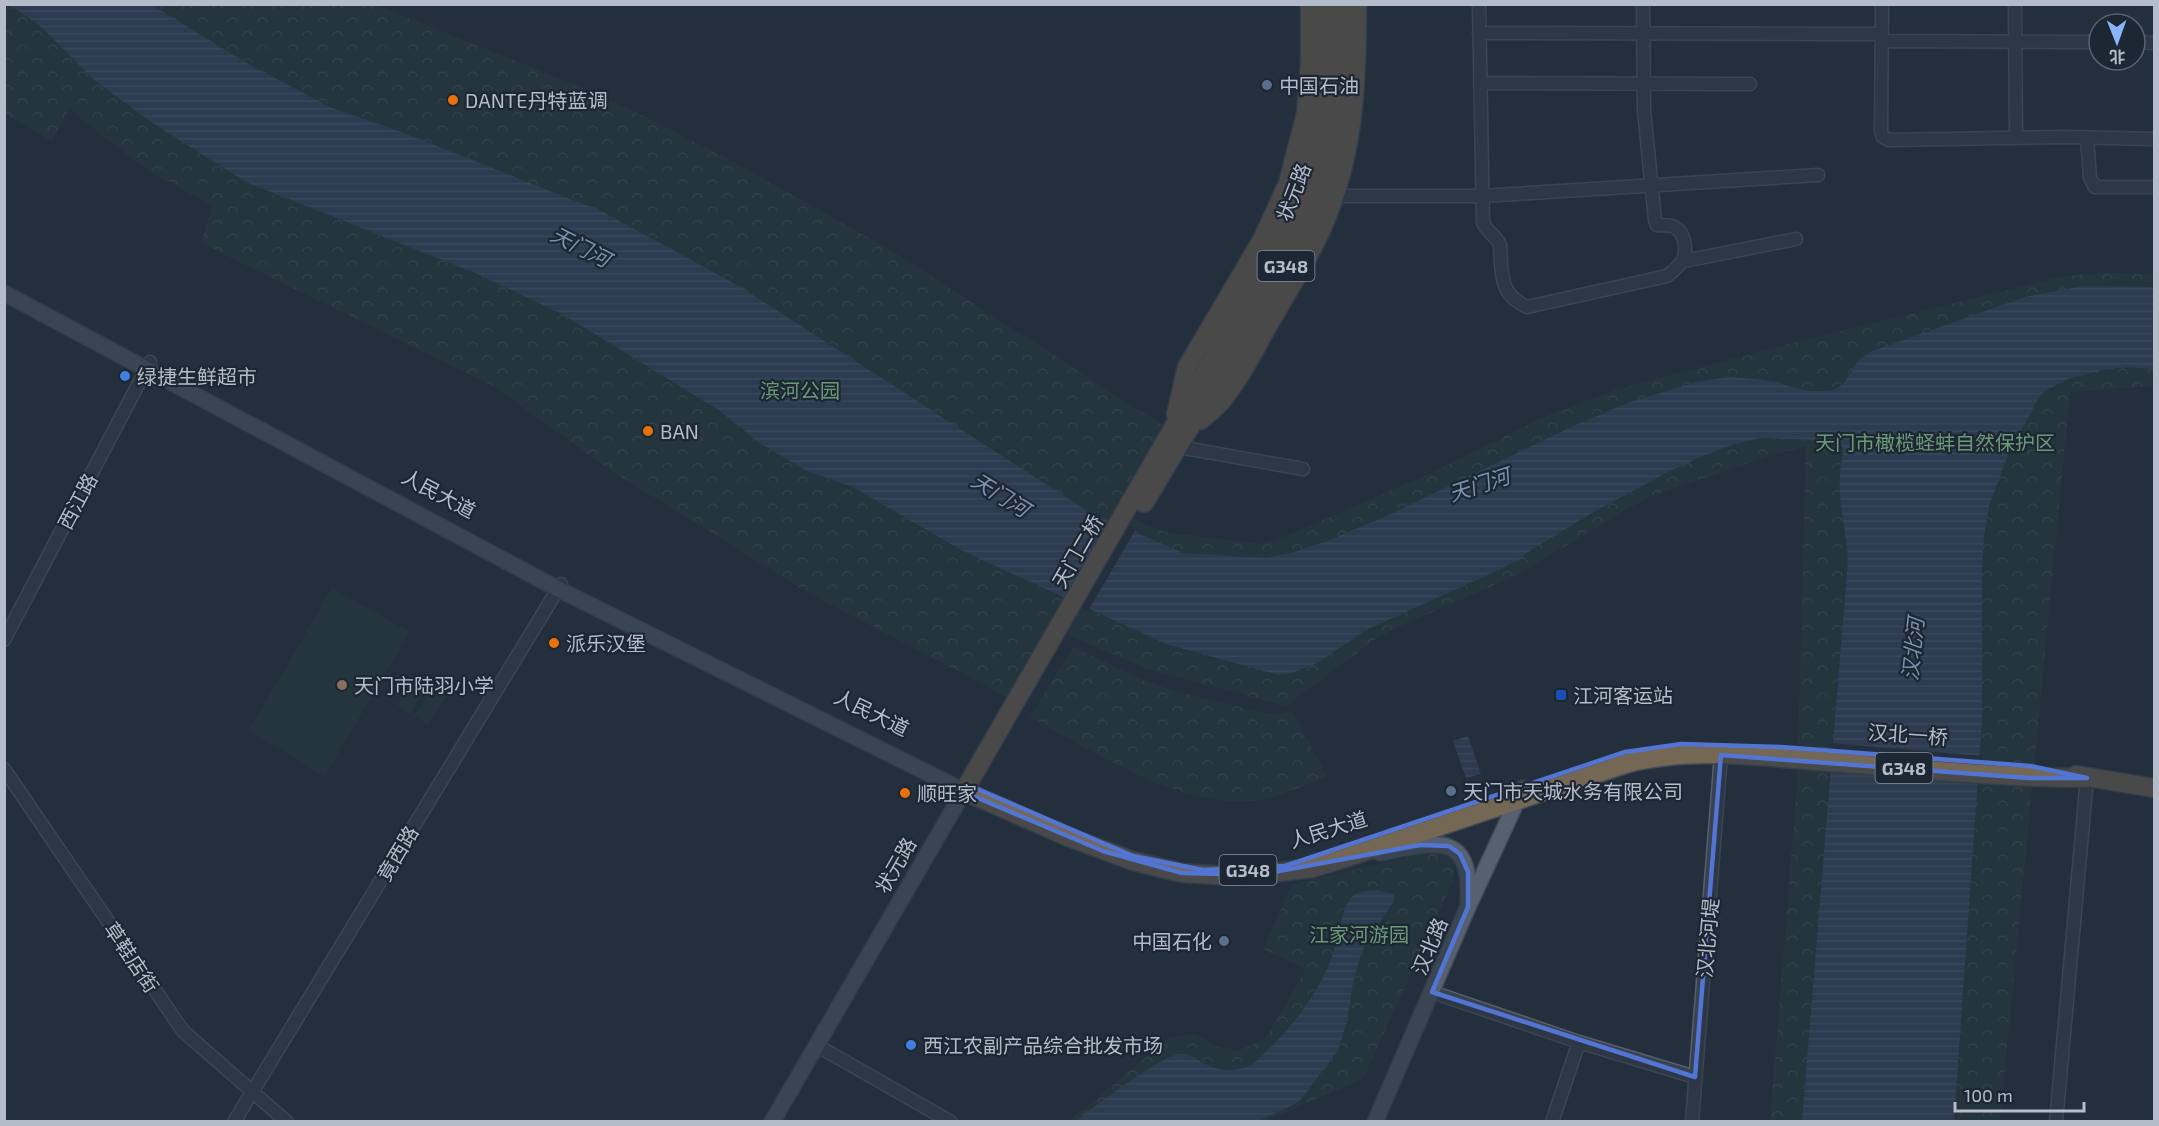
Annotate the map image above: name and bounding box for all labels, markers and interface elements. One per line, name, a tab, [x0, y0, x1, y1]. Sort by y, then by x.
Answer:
north arrow	[2087, 12, 2147, 72]
text: 北	[2109, 48, 2125, 67]
place label: 中国石油	[1279, 73, 1359, 97]
marker: 中国石油	[1260, 78, 1274, 92]
place label: DANTE丹特蓝调	[465, 88, 608, 112]
marker: DANTE丹特蓝调	[446, 93, 460, 107]
street label: 状元路	[1271, 160, 1315, 224]
water label: 天门河	[547, 221, 618, 273]
road number: G348	[1258, 251, 1314, 281]
place label: 绿捷生鲜超市	[137, 364, 257, 388]
marker: 绿捷生鲜超市	[118, 369, 132, 383]
park label: 滨河公园	[760, 378, 840, 402]
place label: BAN	[660, 419, 699, 443]
marker: BAN	[641, 424, 655, 438]
park label: 天门市橄榄蛏蚌自然保护区	[1815, 430, 2055, 454]
water label: 天门河	[1445, 461, 1517, 506]
street label: 人民大道	[398, 464, 480, 522]
water label: 天门河	[968, 467, 1038, 523]
street label: 西江路	[52, 469, 102, 533]
street label: 天门二桥	[1047, 510, 1107, 592]
water label: 汉北河	[1896, 612, 1928, 682]
place label: 派乐汉堡	[566, 631, 646, 655]
marker: 派乐汉堡	[547, 636, 561, 650]
place label: 天门市陆羽小学	[354, 673, 494, 697]
marker: 天门市陆羽小学	[335, 678, 349, 692]
place label: 江河客运站	[1573, 683, 1673, 707]
street label: 人民大道	[831, 684, 913, 740]
marker: 江河客运站	[1554, 688, 1568, 702]
street label: 汉北一桥	[1867, 719, 1949, 749]
road number: G348	[1876, 753, 1932, 783]
place label: 天门市天城水务有限公司	[1463, 779, 1683, 803]
place label: 顺旺家	[917, 781, 977, 805]
marker: 天门市天城水务有限公司	[1444, 784, 1458, 798]
marker: 顺旺家	[898, 786, 912, 800]
street label: 人民大道	[1286, 806, 1370, 852]
street label: 竟西路	[371, 821, 423, 885]
street label: 状元路	[870, 833, 920, 897]
road number: G348	[1220, 855, 1276, 885]
street label: 汉北河堤	[1692, 897, 1722, 979]
street label: 汉北路	[1406, 914, 1452, 978]
street label: 草鞋店街	[100, 917, 164, 997]
park label: 江家河游园	[1309, 922, 1409, 946]
place label: 中国石化	[1132, 929, 1212, 953]
marker: 中国石化	[1217, 934, 1231, 948]
place label: 西江农副产品综合批发市场	[923, 1033, 1163, 1057]
marker: 西江农副产品综合批发市场	[904, 1038, 918, 1052]
scale bar	[1955, 1075, 2084, 1113]
text: 100 m	[1964, 1084, 2013, 1106]

